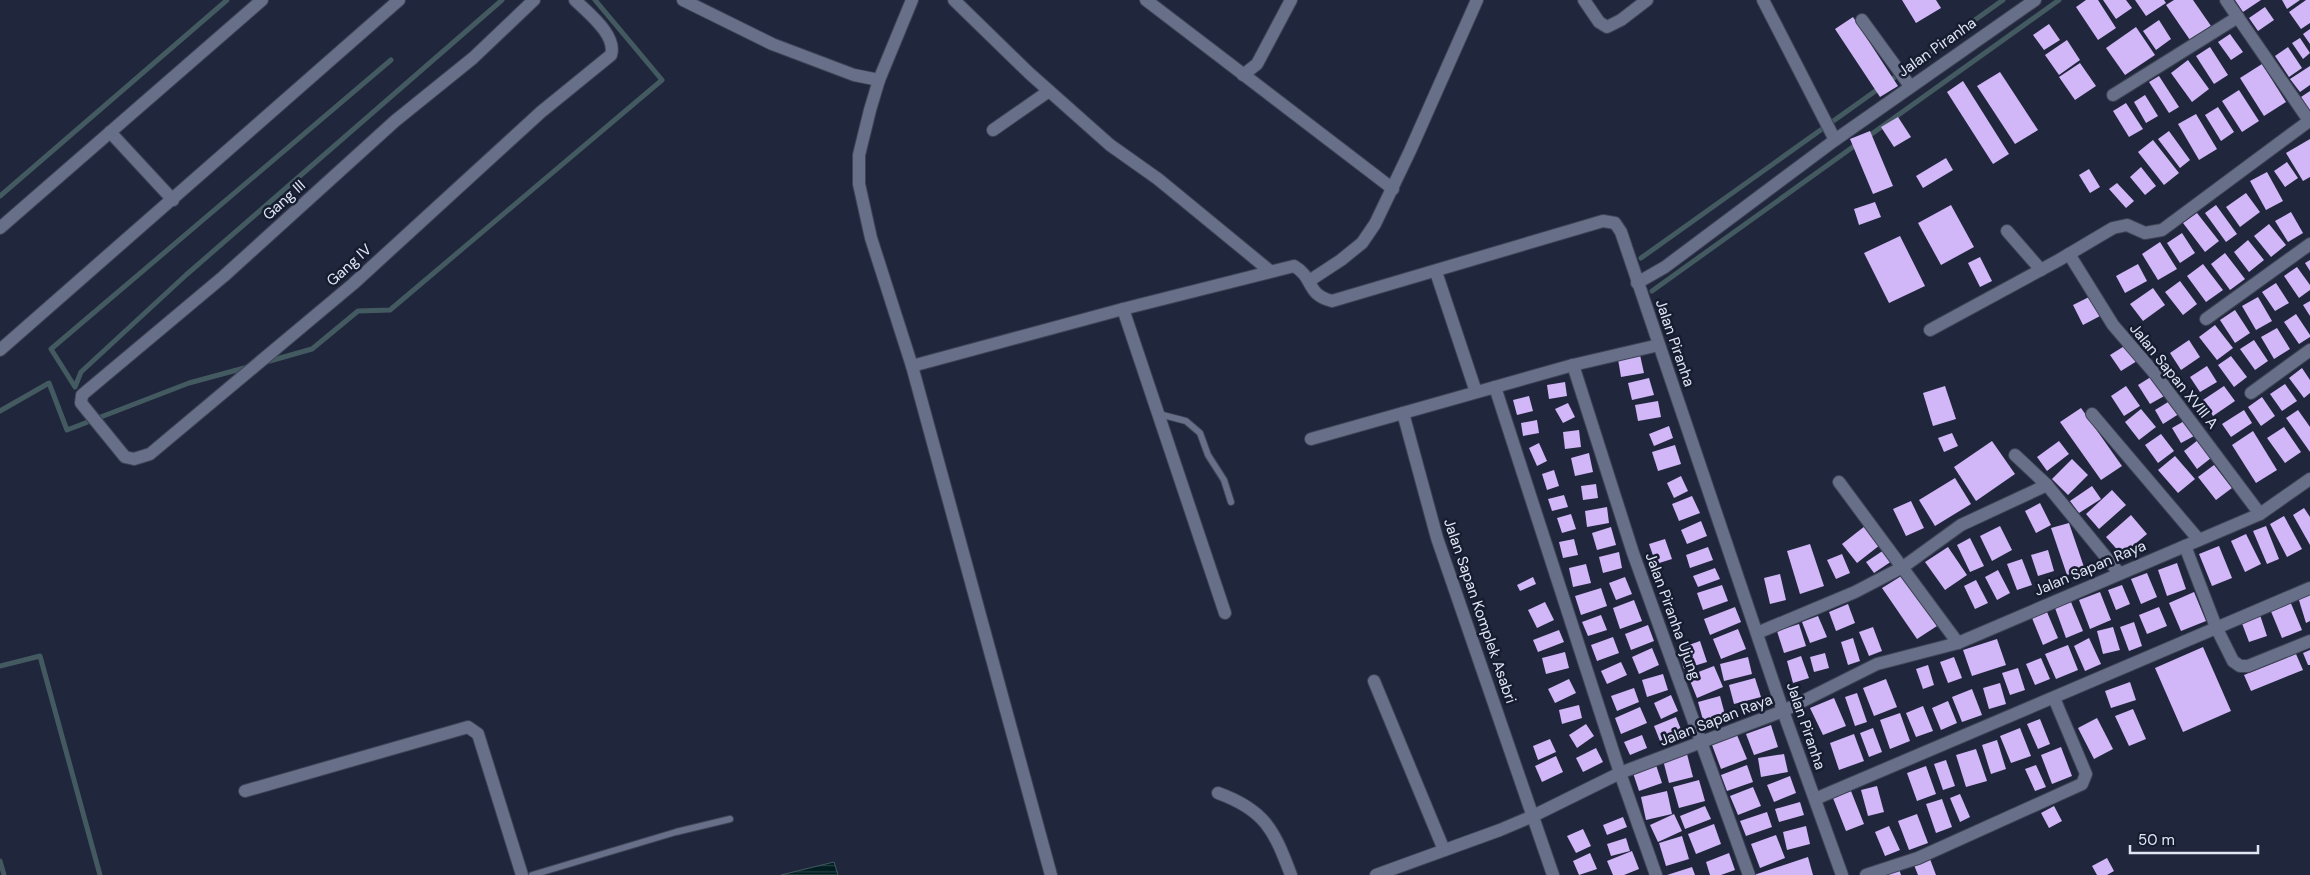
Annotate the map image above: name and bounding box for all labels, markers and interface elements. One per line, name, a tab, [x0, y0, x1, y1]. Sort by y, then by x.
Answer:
street label: Jalan Piranha	[1894, 13, 1980, 81]
street label: Gang III	[258, 175, 310, 225]
street label: Gang IV	[322, 239, 376, 291]
street label: Jalan Piranha	[1651, 297, 1699, 389]
street label: Jalan Sapan XVIII A	[2125, 319, 2223, 433]
street label: Jalan Sapan Komplek Asabri	[1439, 516, 1521, 706]
street label: Jalan Sapan Raya	[2031, 535, 2149, 601]
street label: Jalan Piranha Ujung	[1641, 550, 1705, 682]
street label: Jalan Piranha	[1782, 680, 1830, 772]
street label: Jalan Sapan Raya	[1657, 689, 1775, 751]
scale bar	[2130, 822, 2258, 854]
text: 50 m	[2138, 830, 2175, 850]

